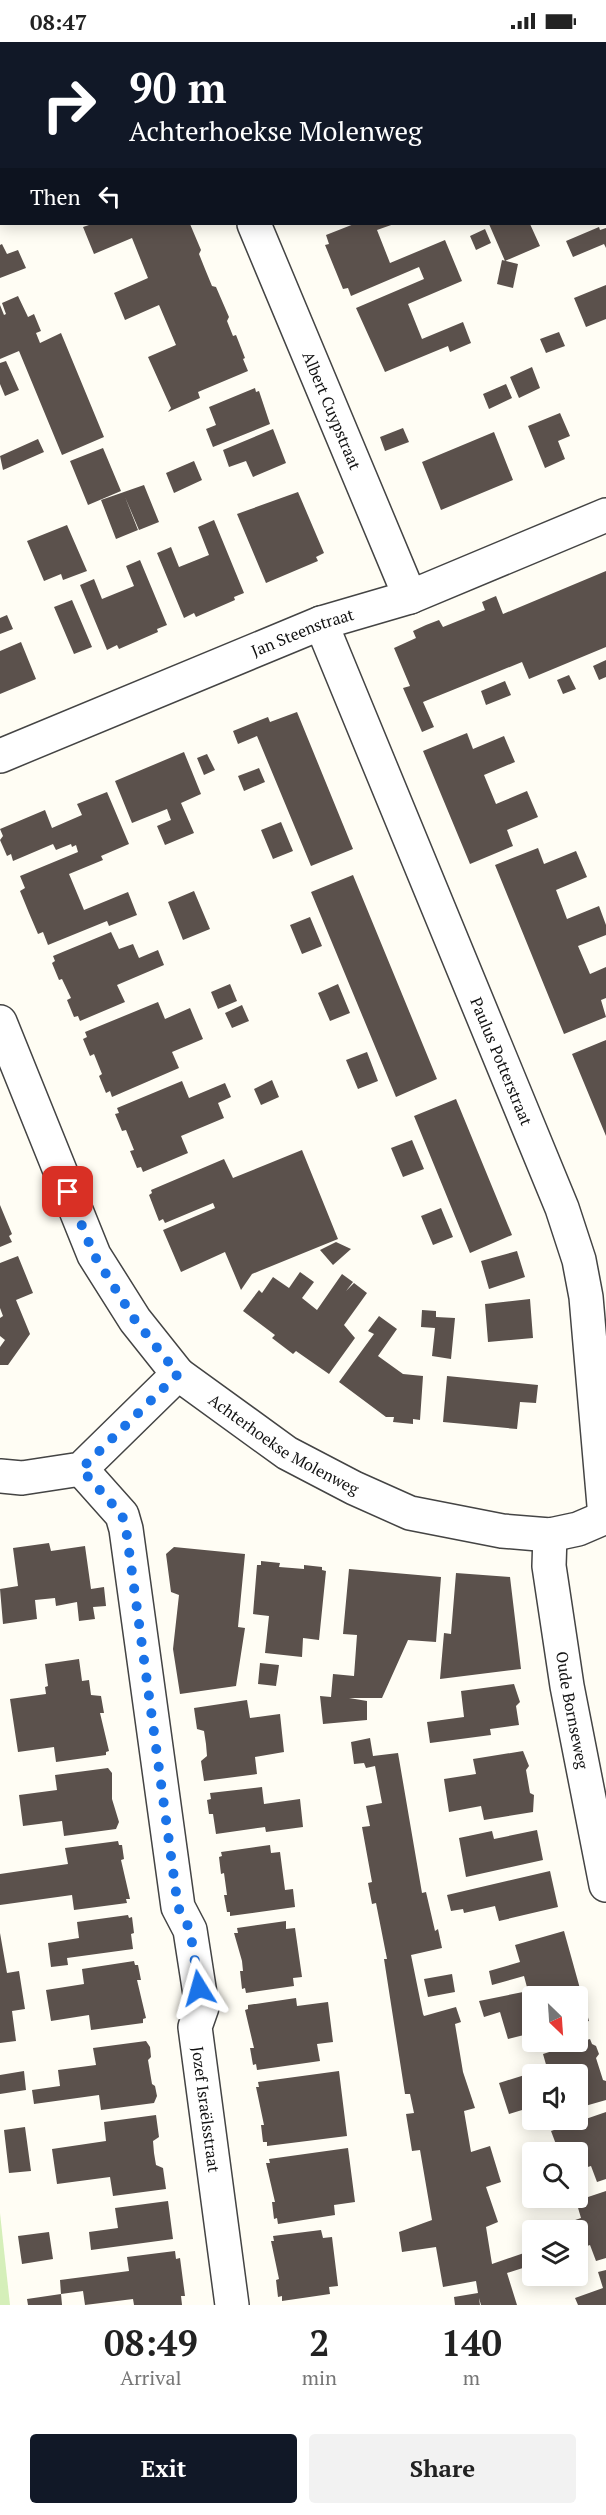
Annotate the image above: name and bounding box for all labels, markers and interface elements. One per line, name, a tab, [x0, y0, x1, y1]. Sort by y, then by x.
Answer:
text: 08:47	[30, 7, 87, 36]
text: 90 m	[129, 59, 227, 115]
icon: right	[30, 66, 108, 144]
text: Achterhoekse Molenweg	[129, 113, 422, 149]
icon: left	[93, 180, 126, 213]
text: Then	[30, 182, 81, 211]
street label: Albert Cuypstraat	[297, 348, 366, 473]
street label: Jan Steenstraat	[248, 603, 356, 662]
street label: Paulus Potterstraat	[465, 994, 538, 1129]
pin	[42, 1166, 93, 1217]
icon: arrive	[51, 1175, 84, 1208]
street label: Achterhoekse Molenweg	[204, 1389, 363, 1500]
street label: Oude Bornseweg	[551, 1650, 594, 1771]
position arrow	[167, 1956, 231, 2020]
north arrow	[522, 1986, 588, 2052]
map controls	[522, 1986, 588, 2286]
street label: Jozef Israëlsstraat	[187, 2045, 225, 2174]
button: sound	[522, 2064, 588, 2130]
button: search	[522, 2142, 588, 2208]
button: layers	[522, 2220, 588, 2286]
text: 08:49	[104, 2319, 198, 2366]
text: 2	[309, 2319, 330, 2366]
text: 140	[441, 2319, 502, 2366]
text: Arrival	[120, 2364, 182, 2391]
text: min	[302, 2364, 337, 2391]
text: m	[463, 2364, 480, 2391]
button: Exit	[30, 2434, 297, 2503]
button: Share	[309, 2434, 576, 2503]

